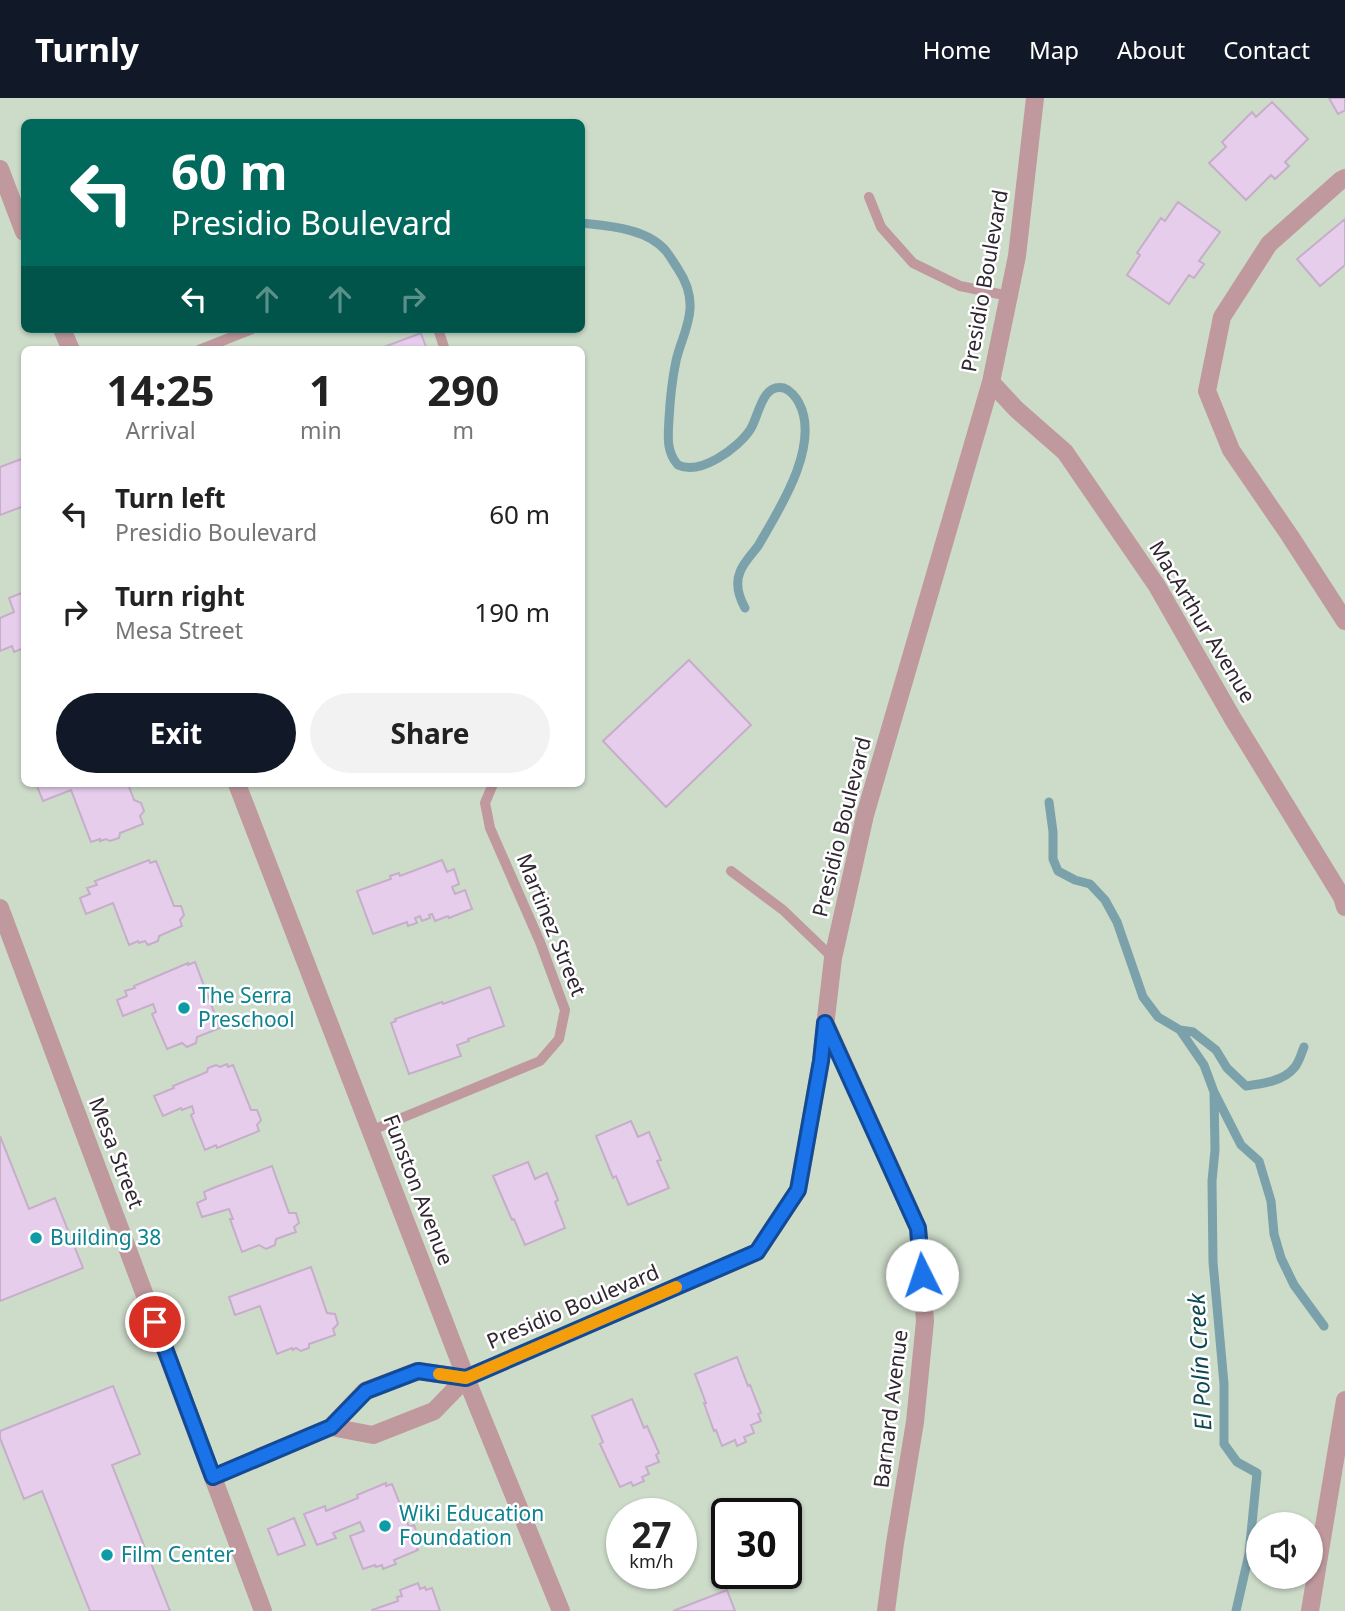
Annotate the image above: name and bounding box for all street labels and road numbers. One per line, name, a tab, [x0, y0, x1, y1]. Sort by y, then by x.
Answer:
street label: Presidio Boulevard	[954, 188, 1014, 374]
street label: MacArthur Avenue	[1143, 535, 1262, 708]
street label: Presidio Boulevard	[805, 734, 877, 920]
street label: Martinez Street	[511, 849, 593, 1000]
street label: Mesa Street	[83, 1093, 151, 1213]
street label: Funston Avenue	[377, 1110, 461, 1269]
street label: Presidio Boulevard	[482, 1257, 663, 1355]
street label: Barnard Avenue	[866, 1328, 914, 1490]

